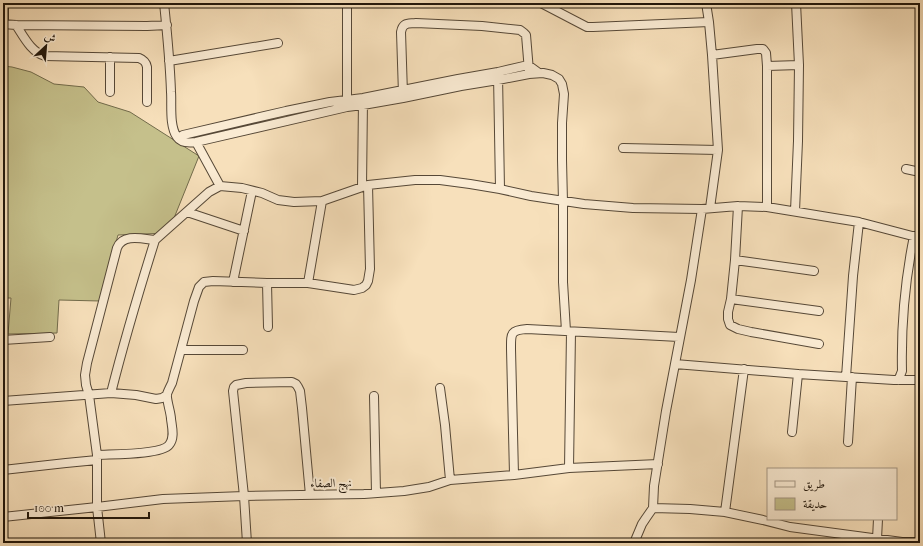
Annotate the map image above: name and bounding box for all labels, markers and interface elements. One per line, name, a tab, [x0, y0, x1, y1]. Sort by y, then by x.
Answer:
north arrow	[26, 26, 66, 66]
text: ش	[42, 29, 58, 46]
legend	[767, 468, 897, 520]
street label: نهج الصفاء	[310, 476, 352, 494]
text: طريق	[803, 477, 825, 492]
scale bar	[28, 494, 149, 520]
text: حديقة	[803, 497, 827, 512]
text: 100 m	[34, 501, 64, 515]

